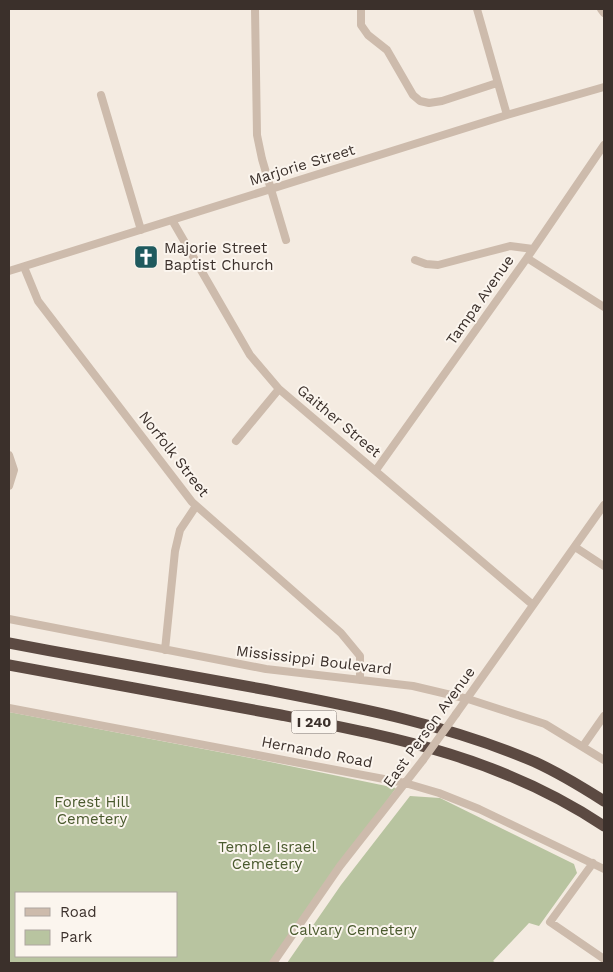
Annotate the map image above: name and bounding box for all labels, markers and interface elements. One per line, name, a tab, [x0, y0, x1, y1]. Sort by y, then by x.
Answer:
street label: Marjorie Street	[247, 140, 358, 190]
place label: Majorie Street Baptist Church	[164, 239, 274, 274]
church icon: Majorie Street Baptist Church	[133, 244, 159, 270]
street label: Tampa Avenue	[442, 252, 518, 348]
street label: Gaither Street	[294, 381, 385, 462]
street label: Norfolk Street	[135, 408, 213, 501]
street label: Mississippi Boulevard	[235, 642, 393, 678]
street label: East Person Avenue	[379, 663, 479, 791]
road number: I 240	[292, 710, 336, 734]
street label: Hernando Road	[260, 732, 374, 772]
park label: Forest Hill Cemetery	[54, 793, 130, 828]
park label: Temple Israel Cemetery	[218, 838, 316, 873]
legend	[15, 892, 178, 957]
text: Road	[60, 903, 97, 921]
park label: Calvary Cemetery	[289, 921, 417, 939]
text: Park	[60, 928, 93, 946]

